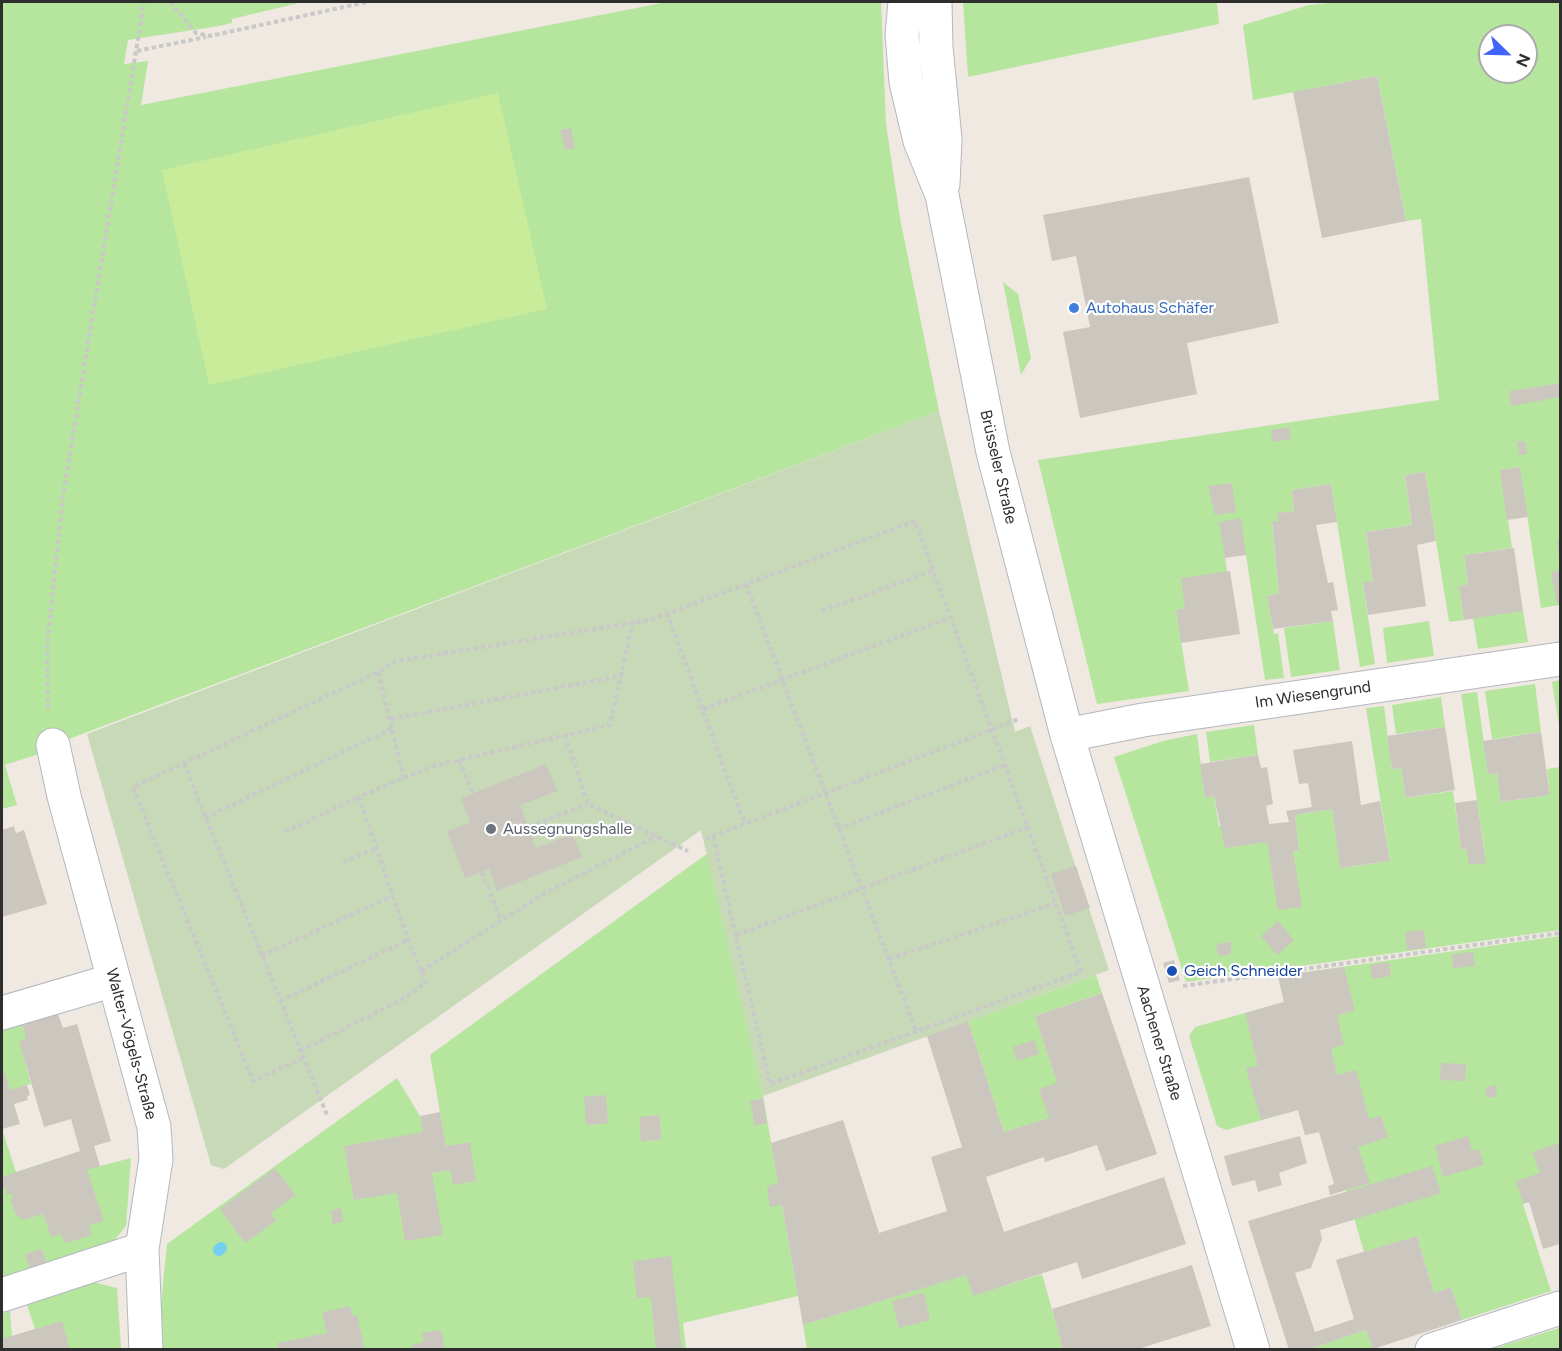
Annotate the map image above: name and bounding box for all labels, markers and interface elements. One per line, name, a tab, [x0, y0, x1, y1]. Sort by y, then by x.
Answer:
north arrow	[1478, 24, 1538, 84]
text: N	[1512, 51, 1534, 70]
place label: Autohaus Schäfer	[1086, 298, 1214, 318]
marker: Autohaus Schäfer	[1067, 301, 1081, 315]
street label: Brüsseler Straße	[976, 408, 1020, 526]
street label: Im Wiesengrund	[1254, 677, 1372, 713]
place label: Aussegnungshalle	[503, 819, 632, 839]
marker: Aussegnungshalle	[484, 822, 498, 836]
place label: Geich Schneider	[1184, 961, 1302, 981]
marker: Geich Schneider	[1165, 964, 1179, 978]
street label: Walter-Vögels-Straße	[102, 966, 160, 1122]
street label: Aachener Straße	[1132, 983, 1186, 1103]

